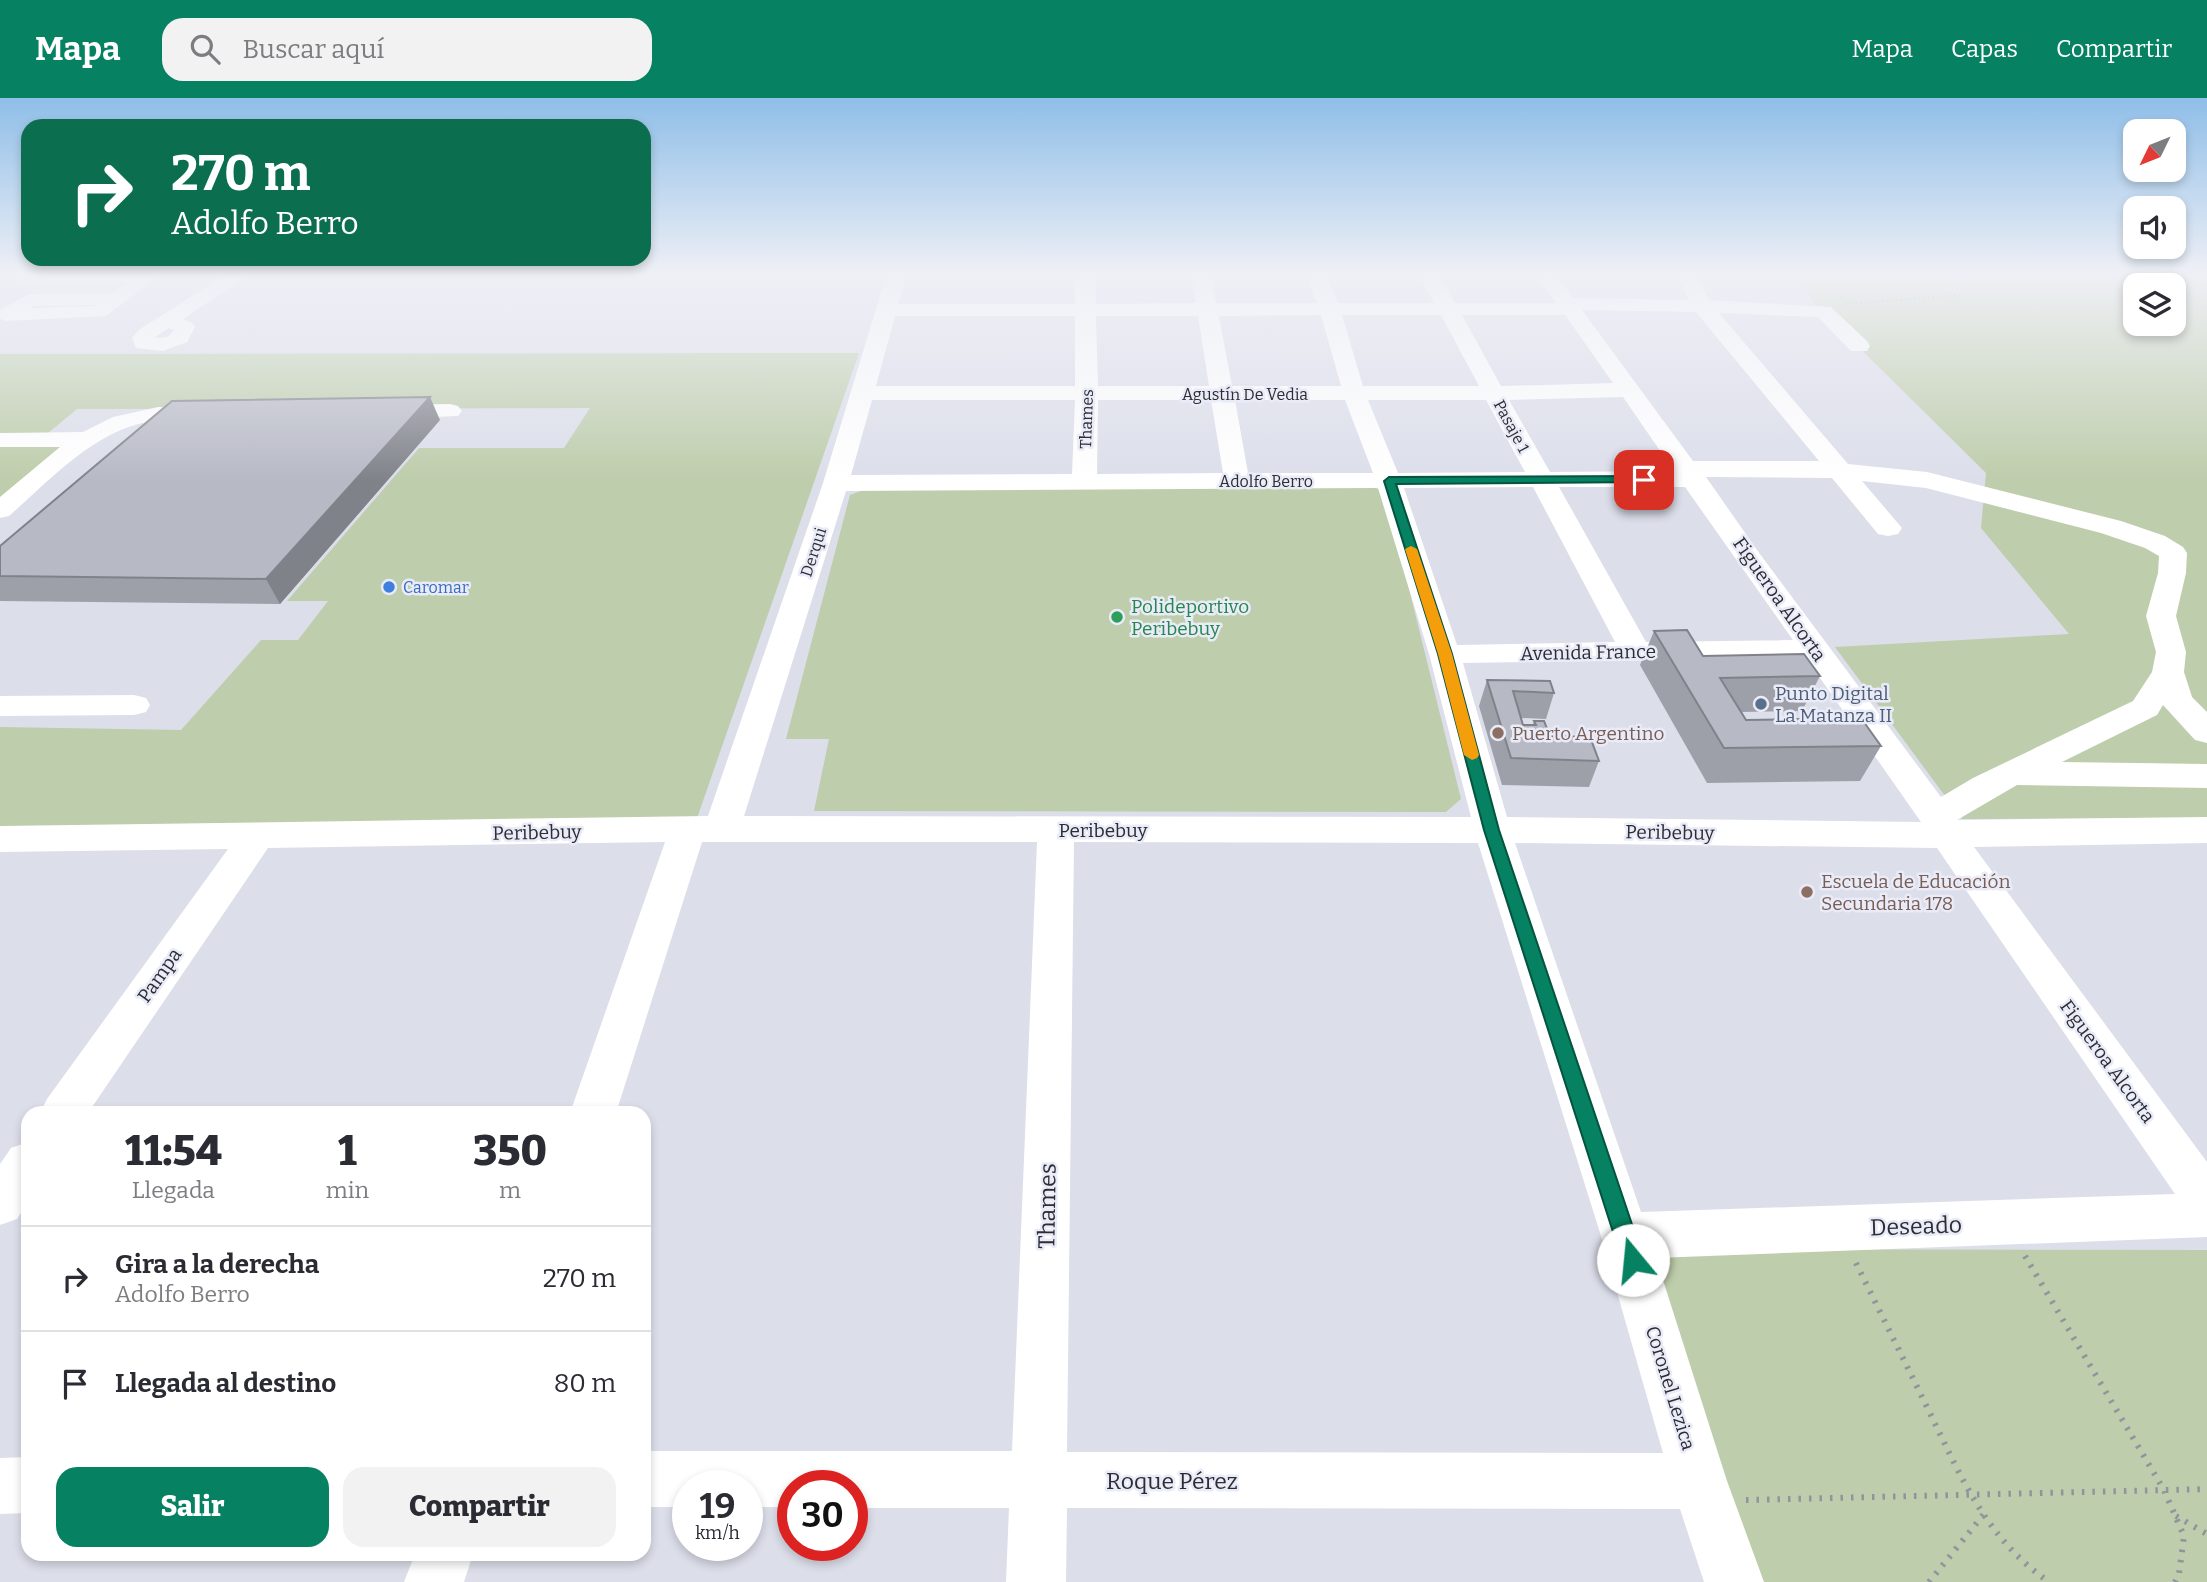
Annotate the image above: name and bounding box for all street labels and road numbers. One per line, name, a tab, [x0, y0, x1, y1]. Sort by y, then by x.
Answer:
street label: Agustín De Vedia	[1182, 385, 1308, 404]
street label: Thames	[1076, 389, 1097, 449]
street label: Pasaje 1	[1490, 397, 1534, 456]
street label: Adolfo Berro	[1219, 472, 1313, 491]
street label: Derqui	[797, 525, 830, 579]
street label: Figueroa Alcorta	[1728, 533, 1831, 666]
street label: Avenida France	[1520, 640, 1656, 665]
street label: Peribebuy	[1058, 819, 1148, 842]
street label: Peribebuy	[492, 820, 583, 845]
street label: Peribebuy	[1625, 820, 1716, 845]
street label: Pampa	[132, 943, 187, 1007]
street label: Figueroa Alcorta	[2055, 995, 2160, 1128]
street label: Thames	[1032, 1163, 1062, 1249]
street label: Deseado	[1870, 1210, 1962, 1242]
street label: Coronel Lezica	[1641, 1323, 1700, 1454]
street label: Roque Pérez	[1106, 1467, 1238, 1495]

